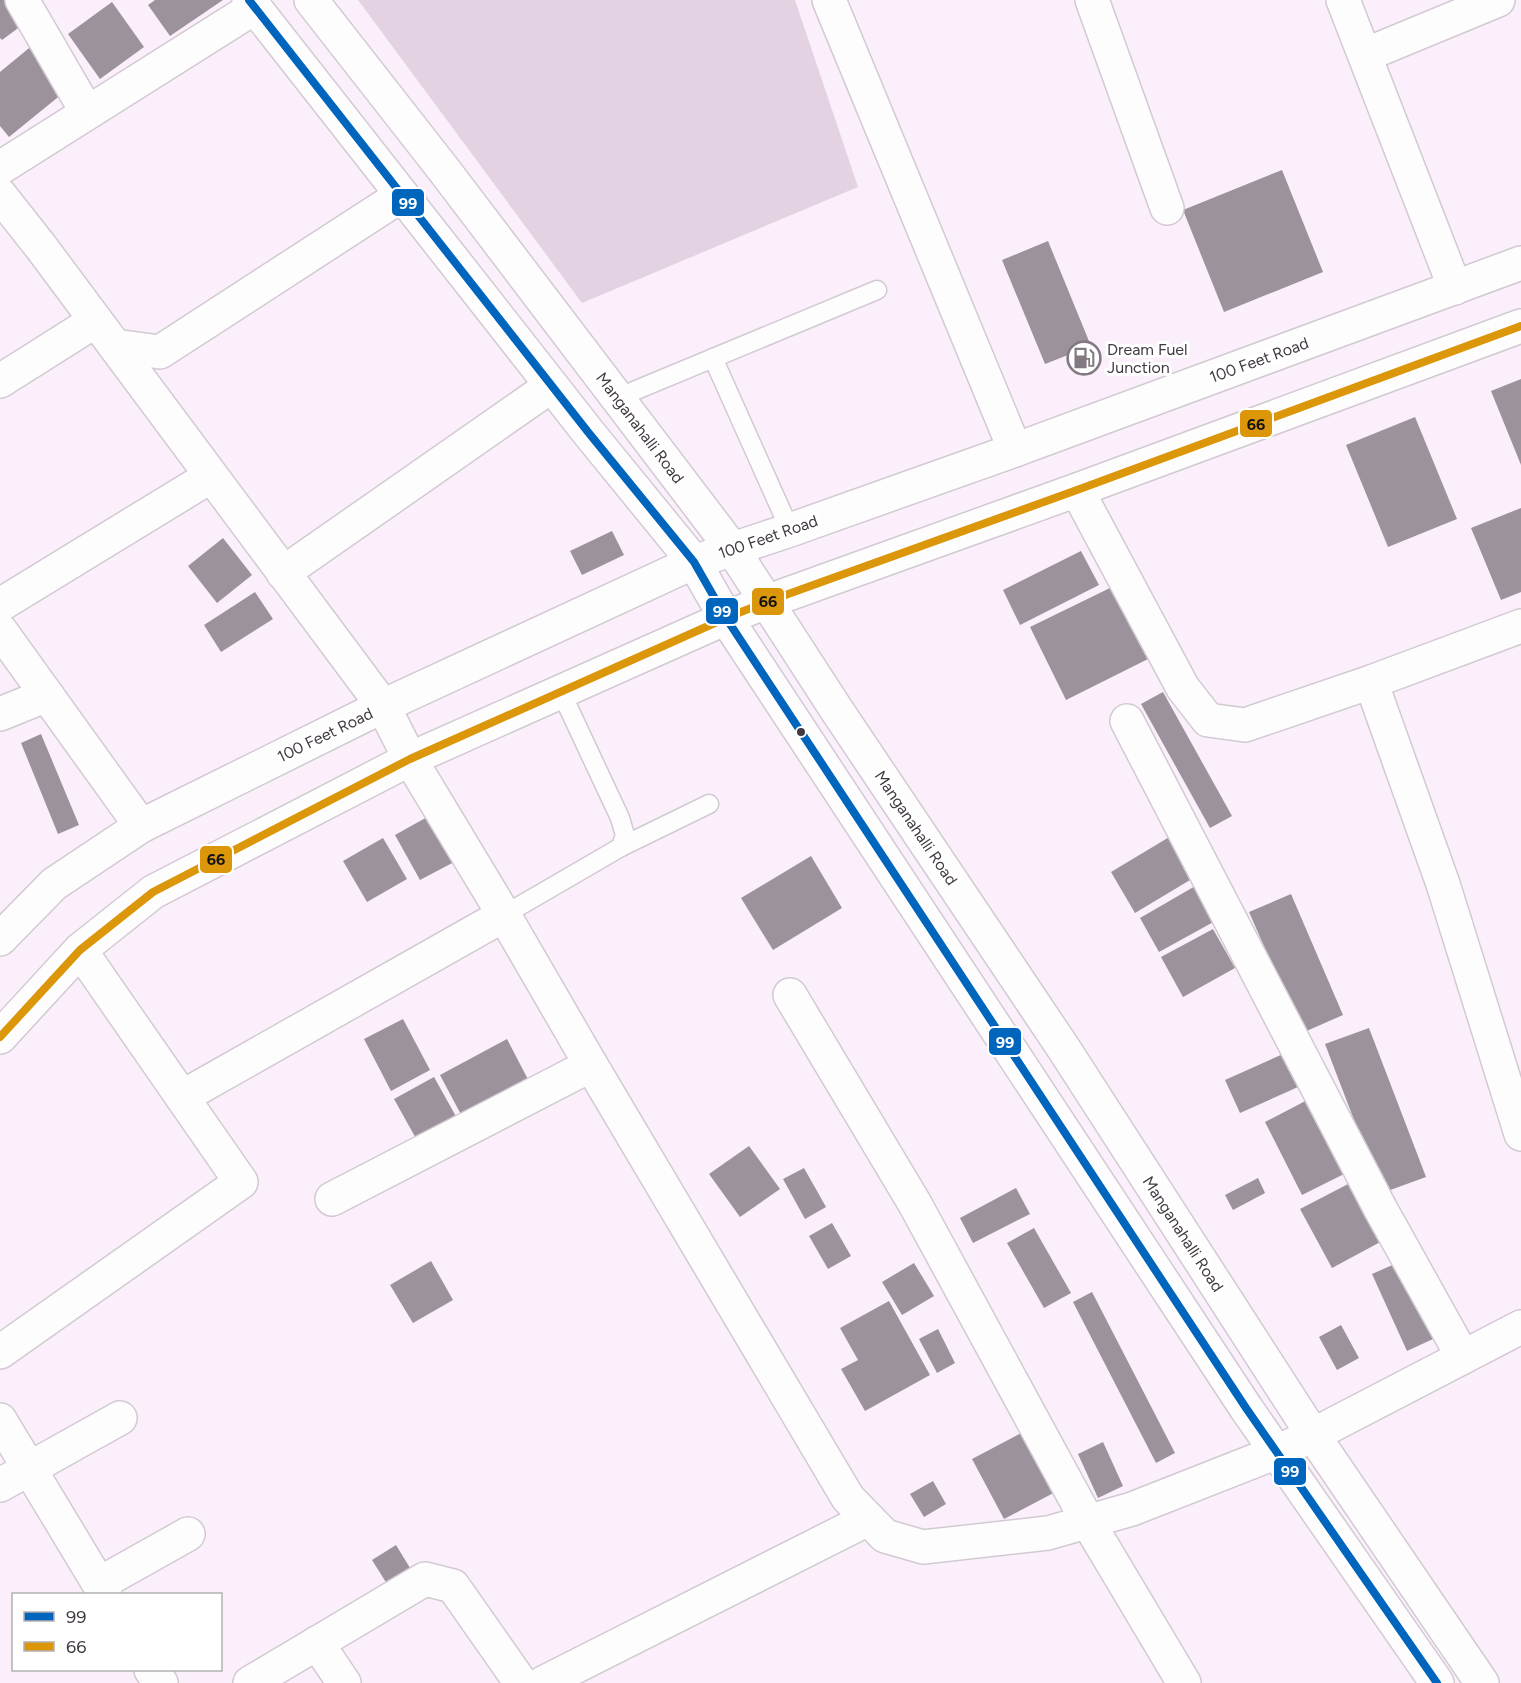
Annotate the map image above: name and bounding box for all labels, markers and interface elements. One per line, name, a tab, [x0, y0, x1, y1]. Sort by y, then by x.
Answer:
line badge: 99	[391, 188, 425, 217]
text: 99	[399, 194, 417, 213]
street label: 100 Feet Road	[1207, 333, 1311, 387]
fuel station icon: Dream Fuel Junction	[1066, 340, 1102, 376]
place label: Dream Fuel Junction	[1107, 340, 1188, 377]
street label: Manganahalli Road	[592, 369, 688, 487]
line badge: 66	[1239, 409, 1273, 438]
text: 66	[1247, 415, 1265, 434]
street label: 100 Feet Road	[716, 511, 820, 563]
line badge: 66	[751, 587, 785, 616]
text: 66	[759, 592, 777, 611]
line badge: 99	[705, 597, 739, 625]
text: 99	[713, 602, 731, 621]
street label: 100 Feet Road	[274, 704, 376, 766]
unlabelled marker	[795, 726, 807, 738]
street label: Manganahalli Road	[871, 767, 961, 889]
line badge: 66	[199, 845, 233, 874]
text: 66	[207, 850, 225, 869]
line badge: 99	[988, 1027, 1022, 1056]
text: 99	[996, 1033, 1014, 1052]
street label: Manganahalli Road	[1139, 1173, 1227, 1295]
line badge: 99	[1273, 1457, 1307, 1486]
text: 99	[1281, 1462, 1299, 1481]
legend	[12, 1593, 222, 1671]
text: 99	[66, 1606, 86, 1628]
text: 66	[66, 1636, 86, 1658]

